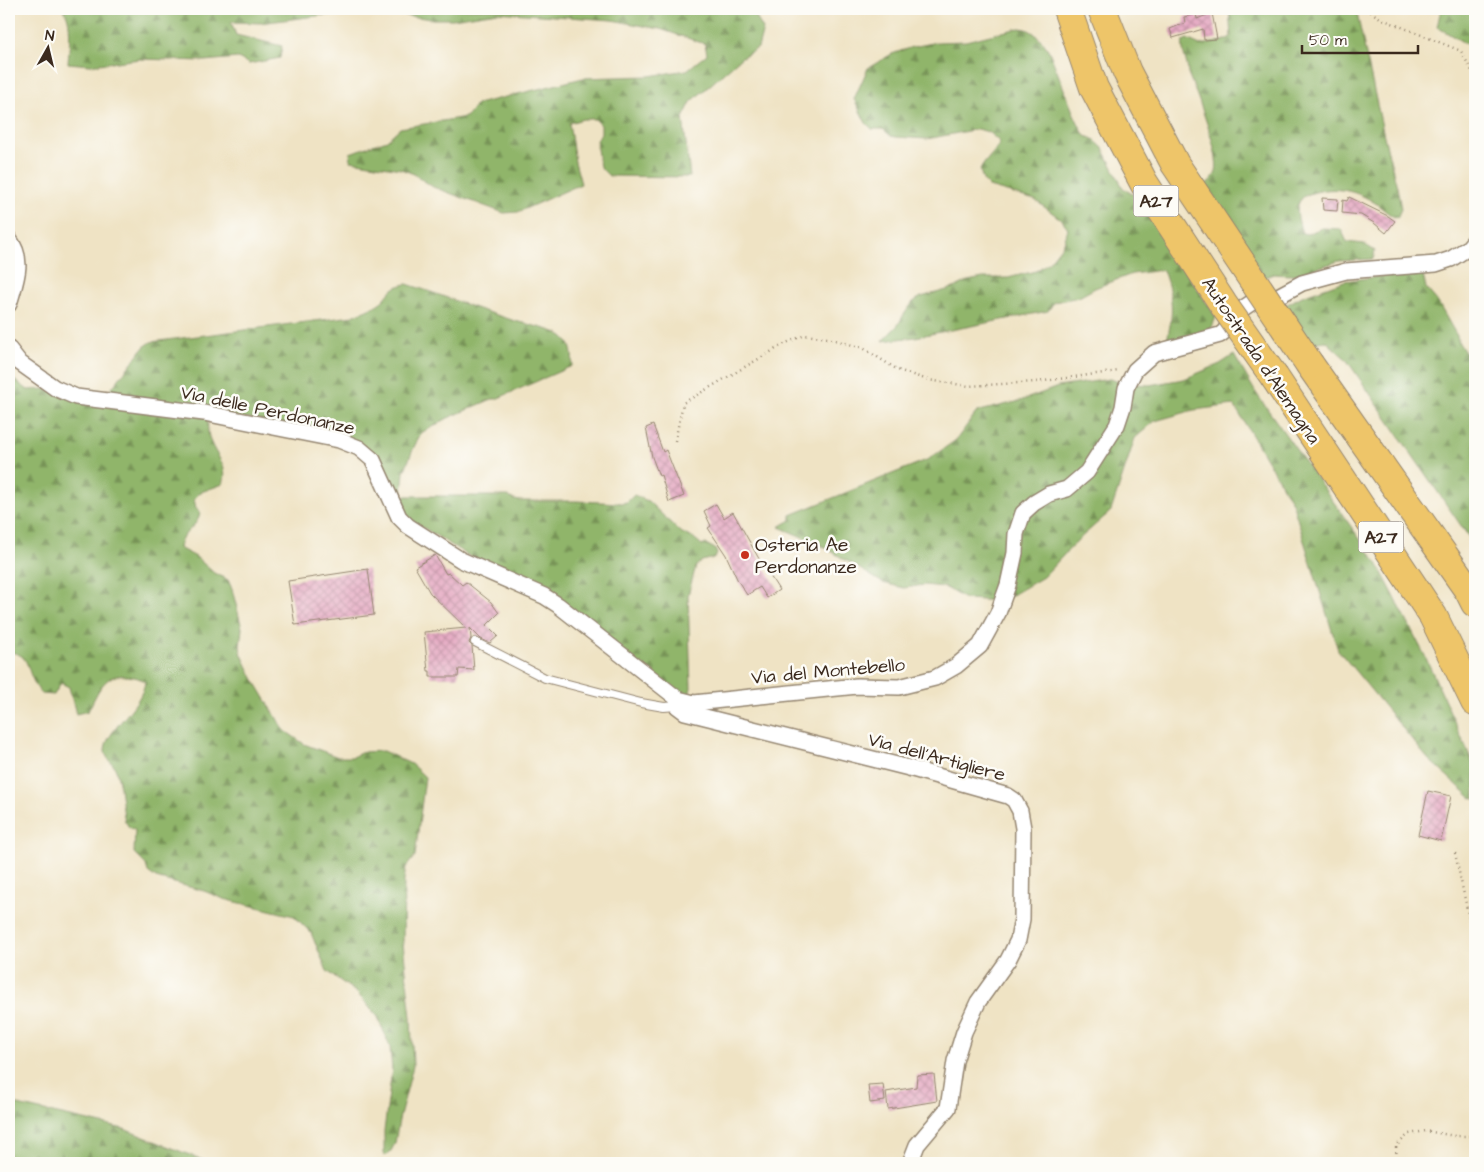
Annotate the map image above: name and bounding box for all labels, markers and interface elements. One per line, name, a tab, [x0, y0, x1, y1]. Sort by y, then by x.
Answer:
north arrow	[22, 22, 72, 72]
scale bar	[1302, 22, 1418, 54]
text: N	[44, 26, 56, 47]
text: 50 m	[1309, 30, 1347, 51]
road number: A27	[1134, 186, 1178, 217]
street label: Autostrada d'Alemagna	[1194, 272, 1327, 451]
street label: Via delle Perdonanze	[178, 379, 357, 442]
road number: A27	[1358, 522, 1404, 552]
place label: Osteria Ae Perdonanze	[755, 532, 857, 581]
marker: Osteria Ae Perdonanze	[739, 549, 751, 561]
street label: Via del Montebello	[750, 651, 906, 692]
street label: Via dell'Artigliere	[865, 726, 1008, 790]

